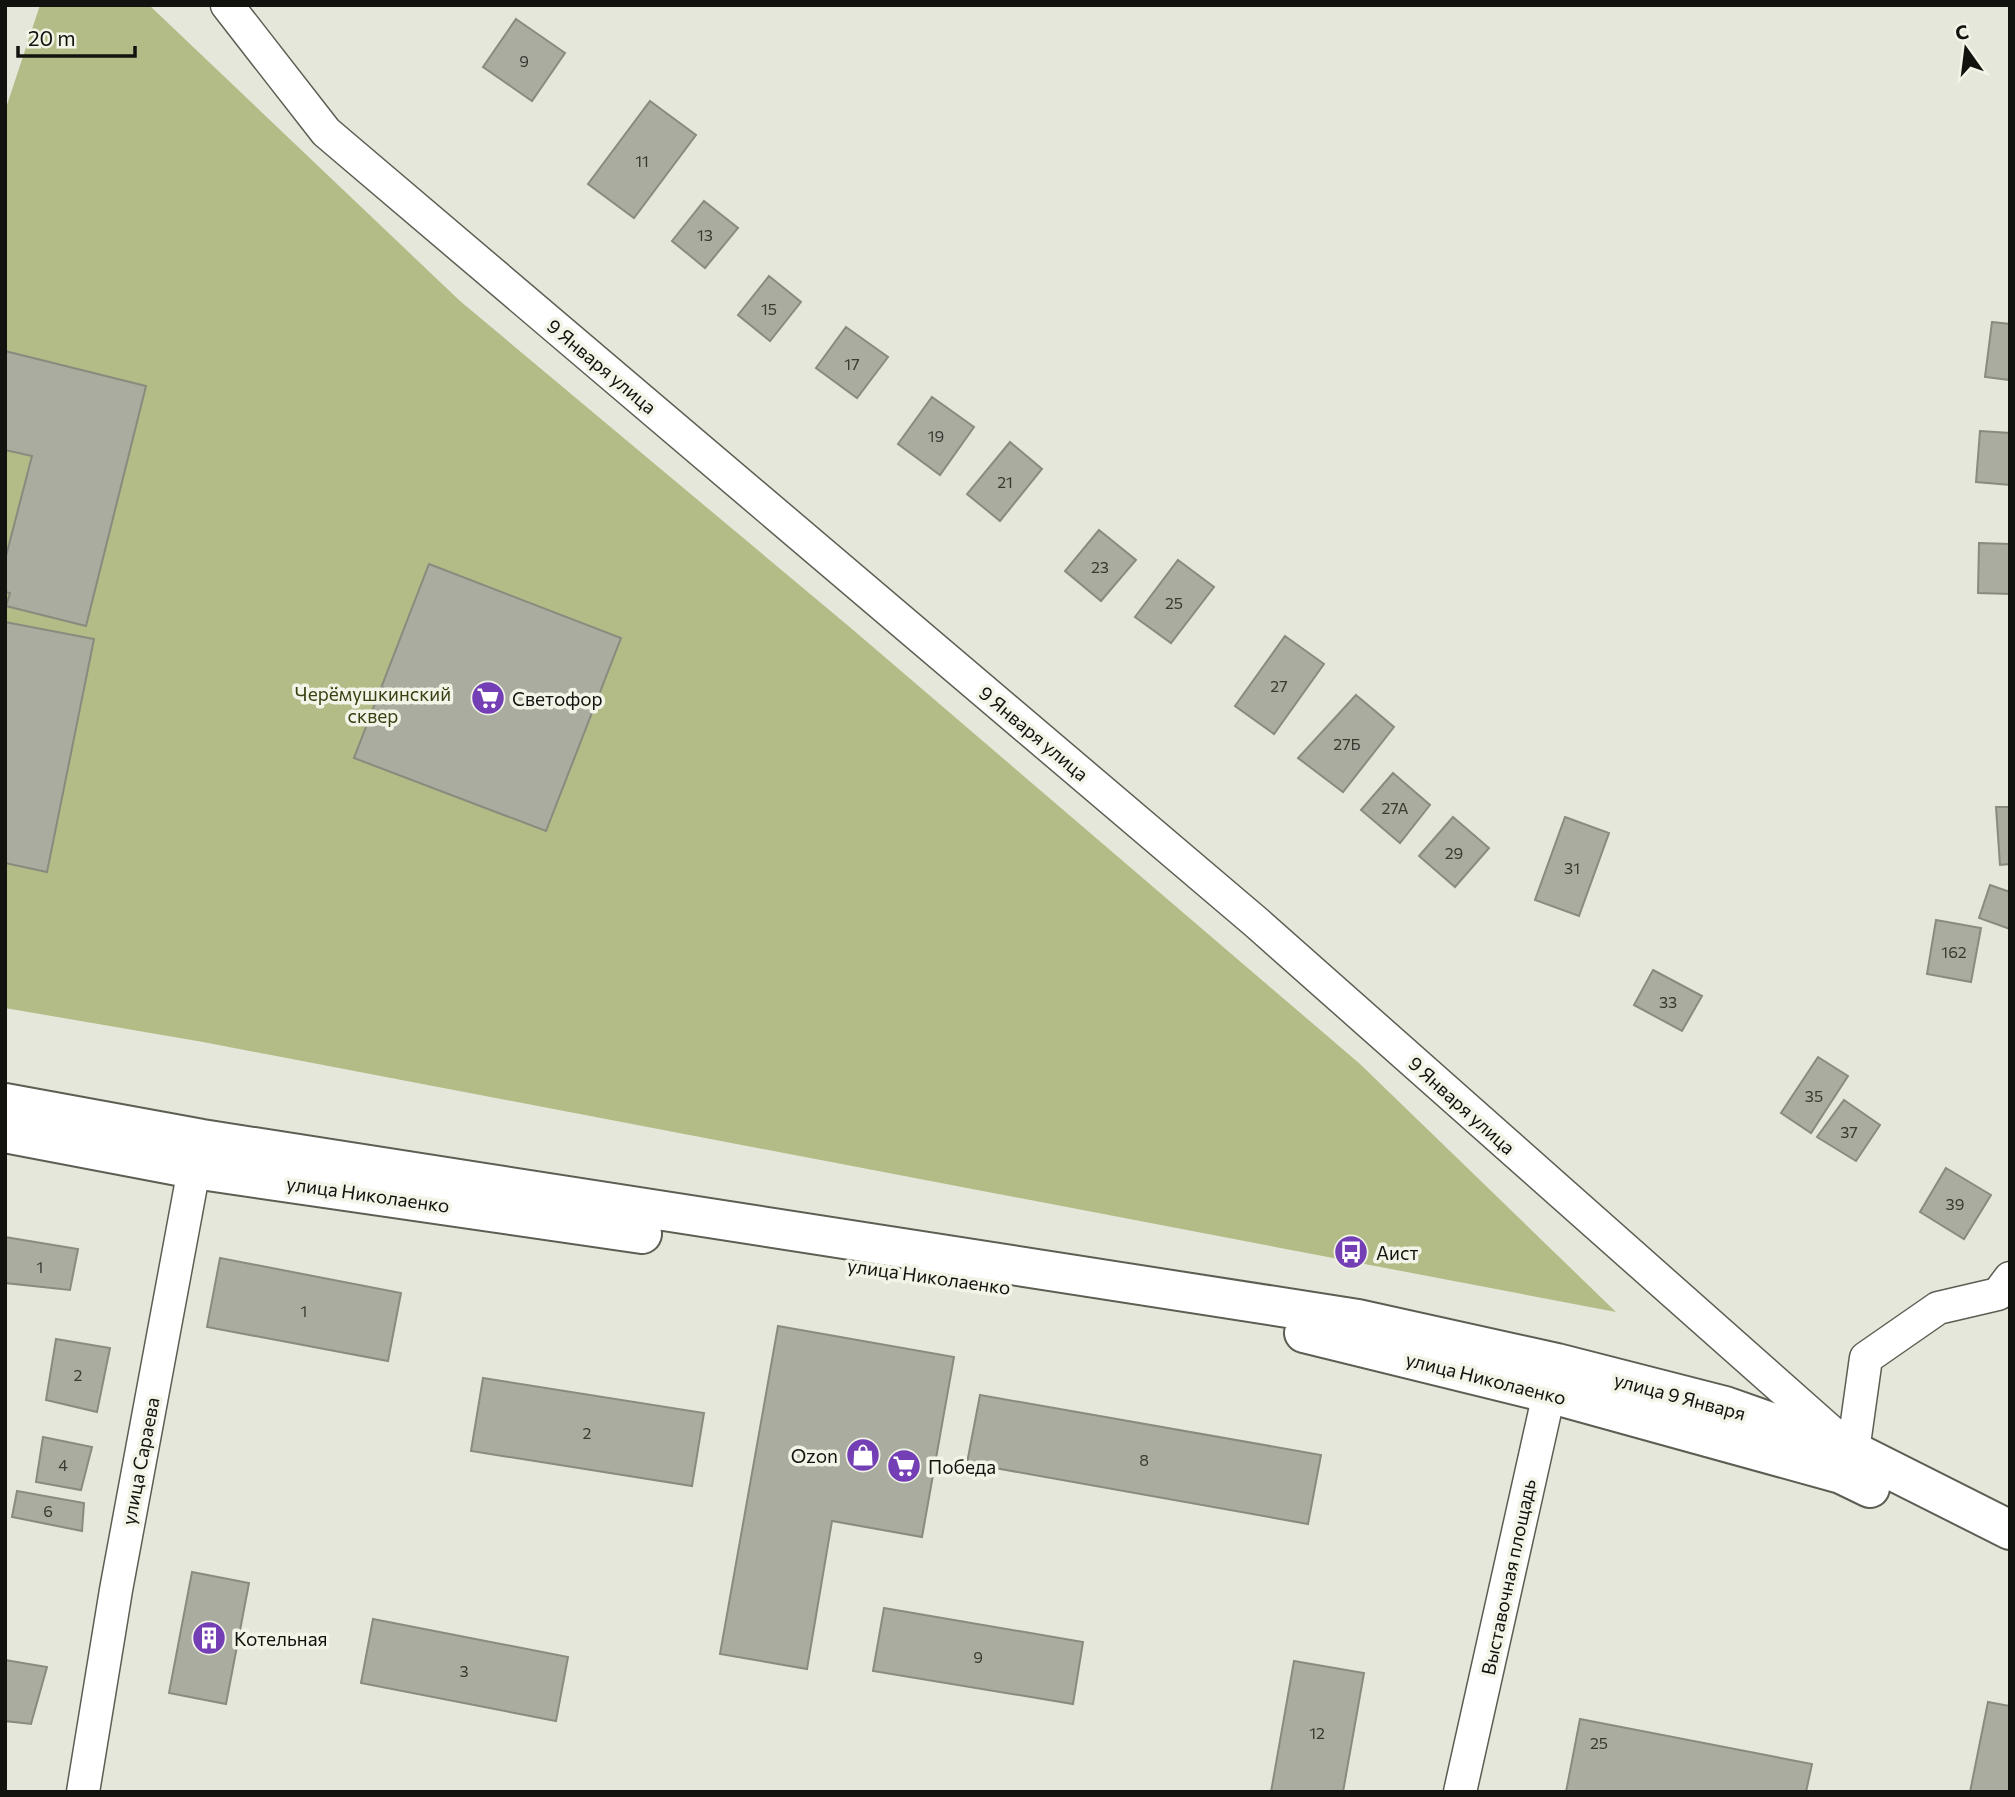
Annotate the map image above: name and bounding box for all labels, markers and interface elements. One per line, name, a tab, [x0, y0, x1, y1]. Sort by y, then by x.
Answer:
scale bar	[18, 14, 135, 58]
north arrow	[1931, 14, 2001, 84]
text: С	[1953, 19, 1971, 45]
text: 20 m	[28, 25, 76, 50]
house number: 9	[519, 51, 529, 70]
house number: 11	[635, 151, 649, 170]
house number: 13	[697, 225, 713, 244]
house number: 15	[761, 299, 777, 318]
street label: 9 Января улица	[543, 314, 661, 418]
house number: 17	[844, 354, 860, 373]
house number: 19	[928, 426, 944, 445]
house number: 21	[997, 472, 1013, 491]
house number: 23	[1091, 557, 1109, 576]
house number: 25	[1165, 593, 1183, 612]
house number: 27	[1270, 676, 1288, 695]
supermarket icon: Светофор	[469, 679, 507, 717]
street label: 9 Января улица	[975, 681, 1093, 785]
park label: Черёмушкинский сквер	[295, 682, 451, 727]
place label: Светофор	[512, 687, 603, 710]
house number: 27Б	[1333, 734, 1361, 753]
house number: 27А	[1382, 798, 1408, 817]
house number: 29	[1445, 843, 1463, 862]
house number: 31	[1564, 858, 1580, 877]
house number: 162	[1941, 942, 1967, 961]
house number: 33	[1659, 992, 1677, 1011]
street label: 9 Января улица	[1404, 1051, 1520, 1159]
house number: 35	[1805, 1086, 1823, 1105]
house number: 37	[1840, 1122, 1858, 1141]
street label: улица Николаенко	[285, 1171, 451, 1217]
house number: 39	[1946, 1194, 1964, 1213]
bus stop icon: Аист	[1332, 1233, 1370, 1271]
place label: Аист	[1376, 1241, 1418, 1264]
street label: улица Николаенко	[846, 1253, 1012, 1299]
house number: 1	[37, 1257, 43, 1276]
house number: 1	[301, 1301, 307, 1320]
street label: улица Николаенко	[1403, 1347, 1569, 1409]
house number: 2	[74, 1365, 83, 1384]
street label: улица 9 Января	[1612, 1367, 1748, 1425]
street label: улица Сараева	[116, 1395, 164, 1527]
house number: 2	[583, 1423, 592, 1442]
shop icon: Ozon	[844, 1436, 882, 1474]
place label: Ozon	[791, 1444, 838, 1467]
supermarket icon: Победа	[885, 1447, 923, 1485]
house number: 8	[1139, 1450, 1149, 1469]
house number: 4	[58, 1455, 68, 1474]
place label: Победа	[928, 1455, 996, 1478]
street label: Выставочная площадь	[1476, 1477, 1540, 1677]
house number: 6	[43, 1501, 53, 1520]
building icon: Котельная	[190, 1619, 228, 1657]
place label: Котельная	[234, 1627, 328, 1650]
house number: 9	[973, 1647, 983, 1666]
house number: 3	[459, 1661, 469, 1680]
house number: 12	[1309, 1723, 1325, 1742]
house number: 25	[1590, 1733, 1608, 1752]

